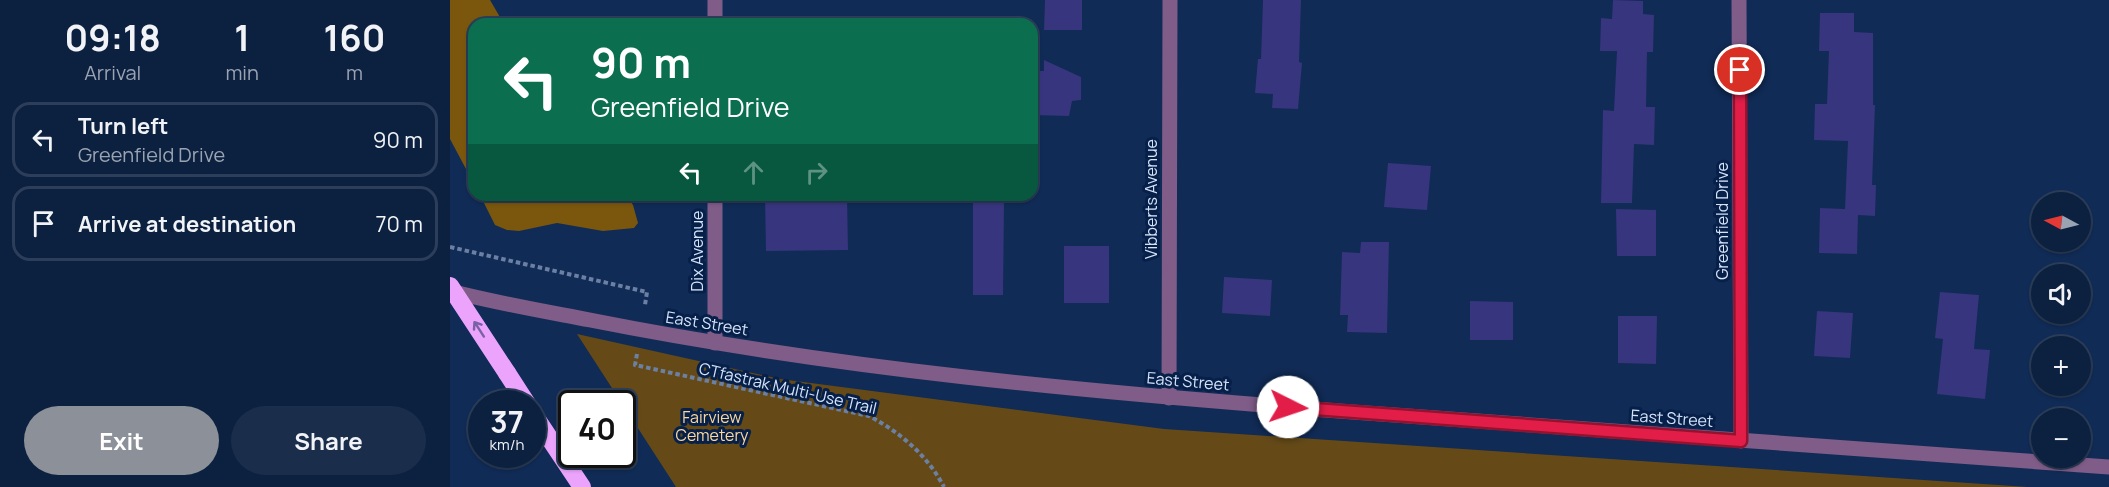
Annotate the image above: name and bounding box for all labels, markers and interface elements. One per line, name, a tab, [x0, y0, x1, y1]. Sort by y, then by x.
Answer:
text: 09:18	[65, 13, 161, 62]
text: 1	[234, 13, 250, 62]
text: 160	[324, 13, 385, 62]
text: 90 m	[591, 33, 691, 91]
icon: left	[492, 42, 570, 120]
pin	[1714, 44, 1765, 95]
icon: arrive	[1723, 53, 1756, 86]
text: Arrival	[84, 59, 141, 86]
text: min	[225, 59, 259, 86]
text: m	[346, 59, 363, 86]
text: Greenfield Drive	[591, 88, 790, 125]
text: Turn left	[78, 111, 168, 141]
icon: left	[27, 123, 60, 156]
text: 90 m	[373, 125, 423, 155]
street label: Vibberts Avenue	[1140, 139, 1162, 259]
text: Greenfield Drive	[78, 141, 225, 168]
icon: left	[674, 156, 707, 189]
icon: ahead	[737, 156, 770, 189]
icon: right	[800, 156, 833, 189]
street label: Greenfield Drive	[1711, 162, 1733, 280]
north arrow	[2031, 192, 2091, 252]
map controls	[2031, 192, 2091, 468]
icon: arrive	[27, 207, 60, 240]
text: Arrive at destination	[78, 209, 296, 239]
text: 70 m	[375, 209, 423, 239]
street label: Dix Avenue	[686, 211, 708, 291]
button: sound	[2031, 264, 2091, 324]
street label: East Street	[664, 306, 750, 340]
one-way arrow	[472, 321, 485, 338]
button: +	[2031, 336, 2091, 396]
street label: CTfastrak Multi-Use Trail	[697, 357, 879, 419]
street label: East Street	[1146, 366, 1230, 396]
position arrow	[1256, 375, 1320, 439]
speed limit sign: 40	[558, 390, 636, 468]
text: 37	[490, 401, 524, 442]
street label: East Street	[1630, 404, 1714, 432]
button: Exit	[24, 406, 219, 475]
button: Share	[231, 406, 426, 475]
park label: Fairview Cemetery	[676, 406, 749, 446]
button: −	[2031, 408, 2091, 468]
text: km/h	[490, 434, 524, 455]

